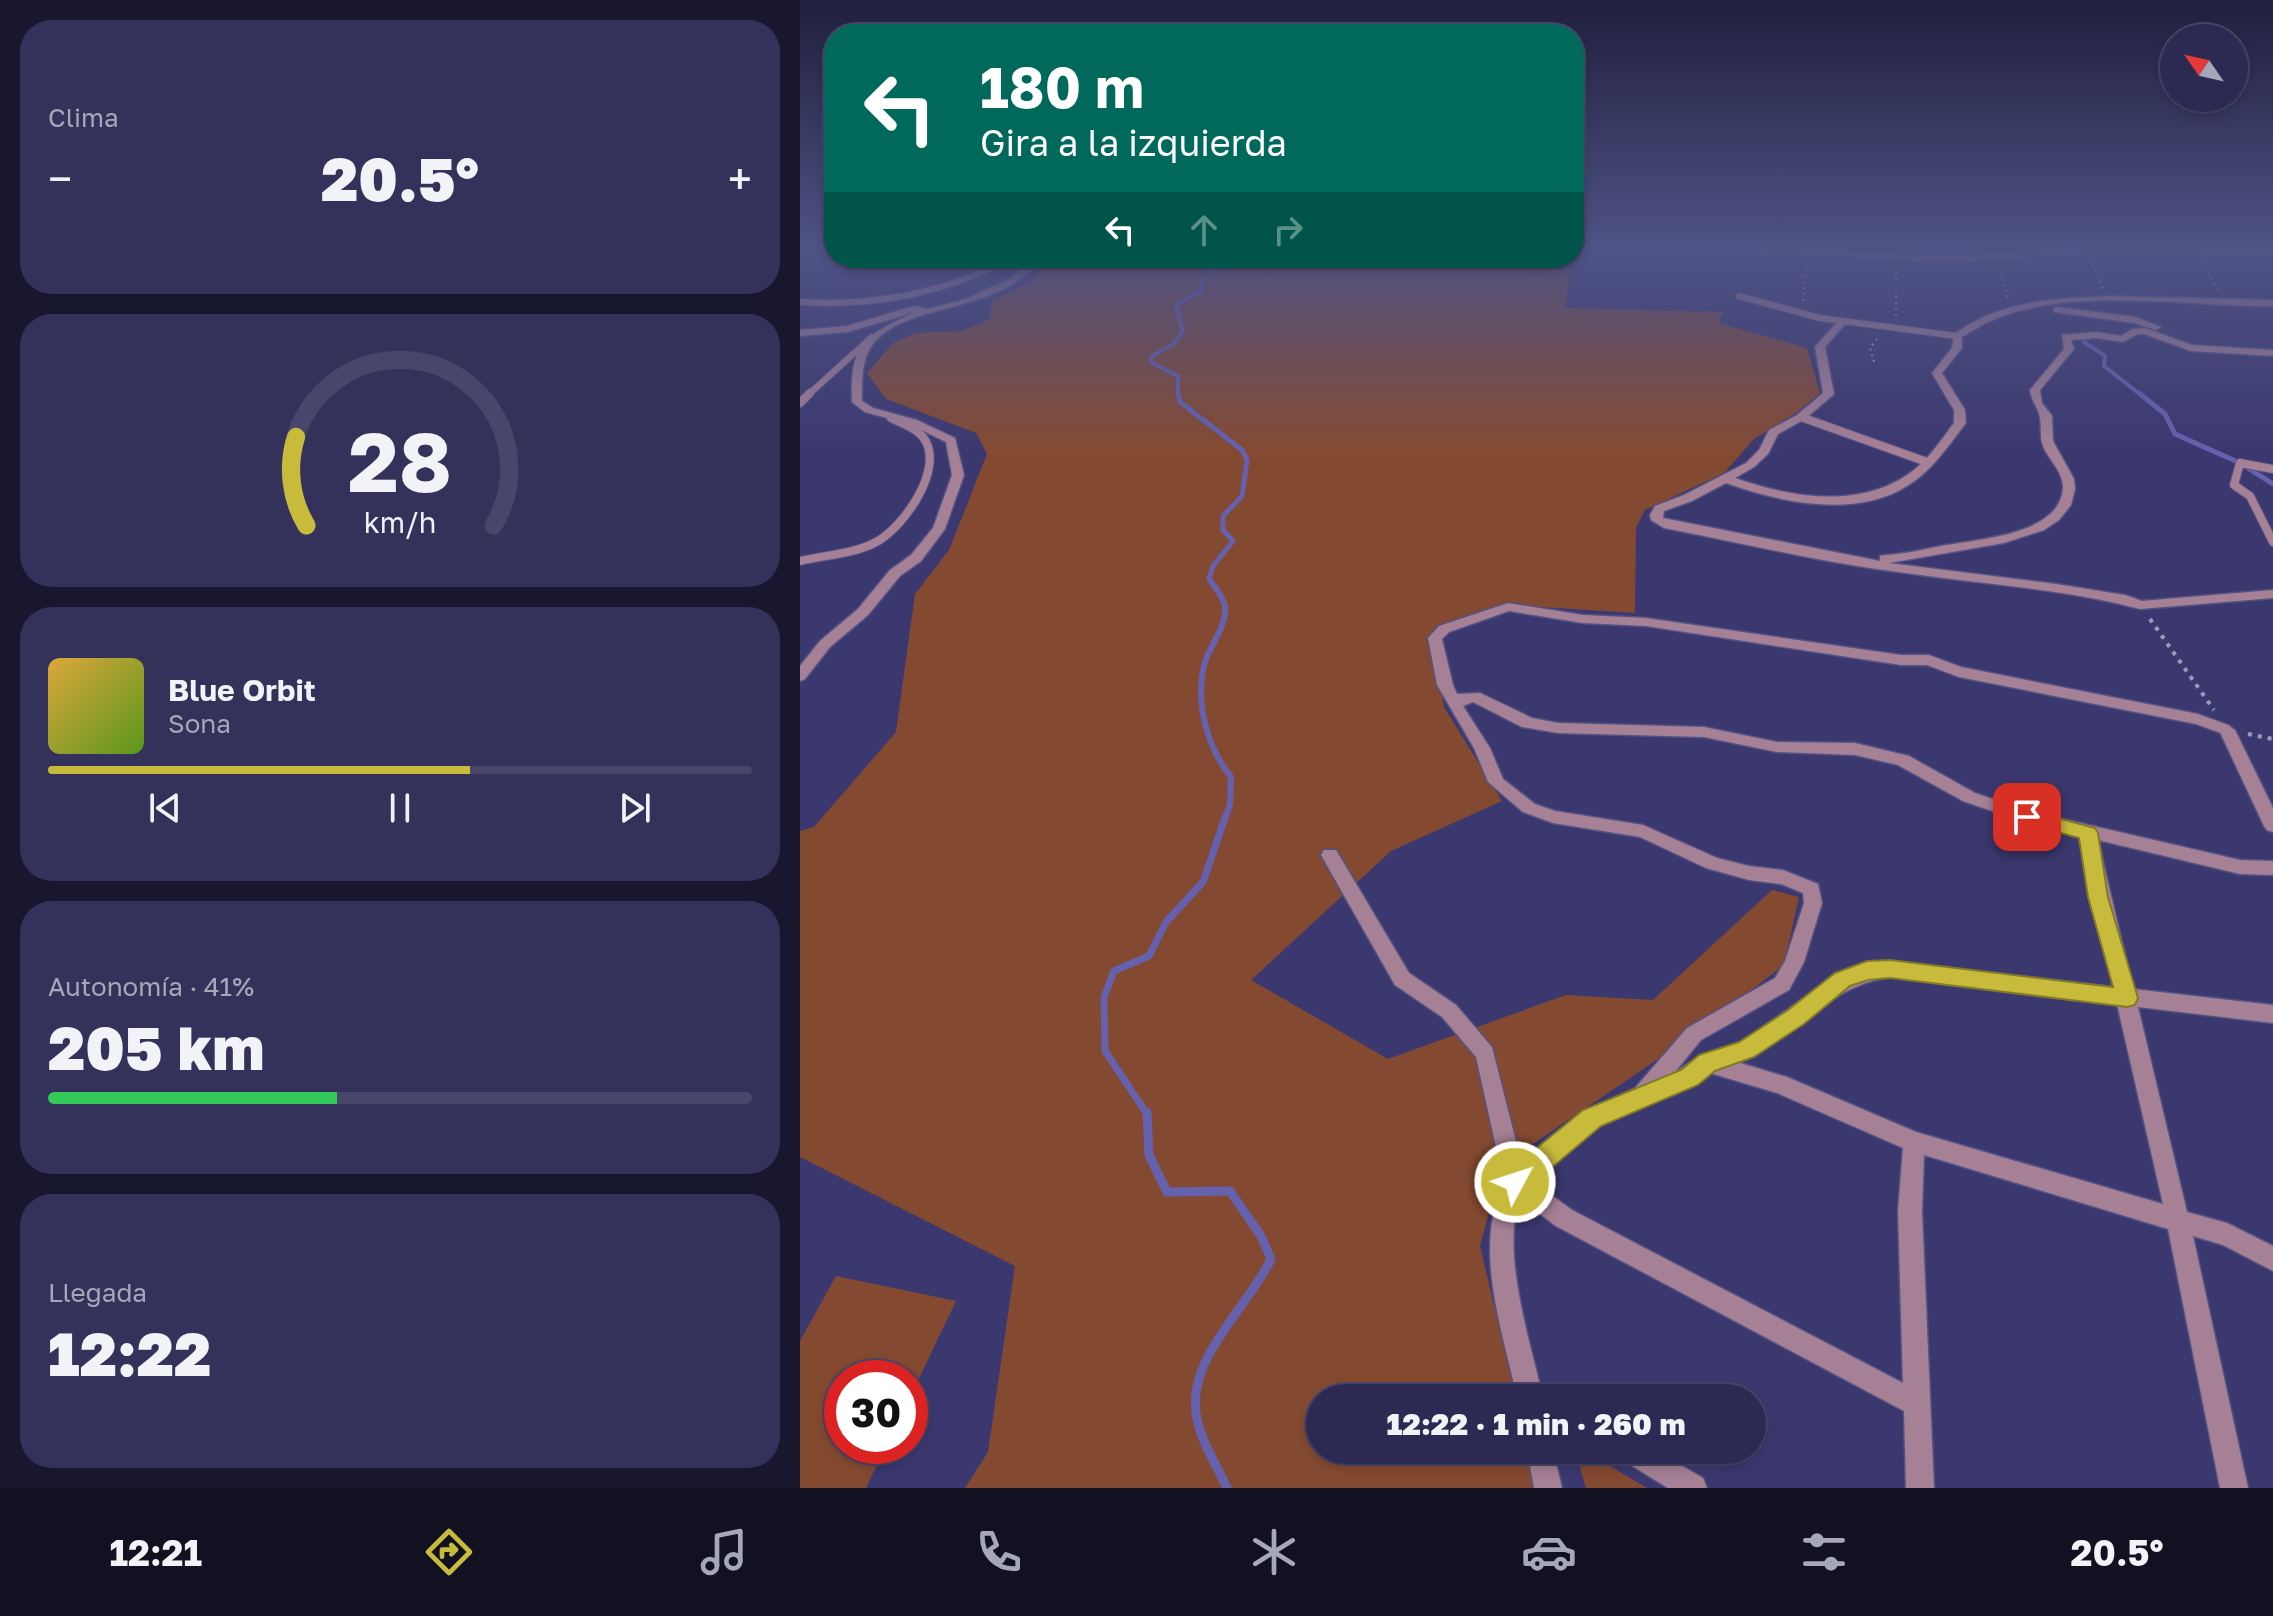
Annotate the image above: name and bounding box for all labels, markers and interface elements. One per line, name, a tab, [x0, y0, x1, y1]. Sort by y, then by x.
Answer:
north arrow	[2160, 24, 2248, 112]
map controls	[2160, 24, 2248, 112]
text: 180 m	[980, 53, 1144, 120]
icon: left	[848, 56, 952, 160]
text: Clima	[48, 102, 119, 133]
text: Gira a la izquierda	[980, 121, 1287, 164]
text: 20.5°	[321, 142, 479, 214]
text: −	[48, 152, 72, 205]
text: +	[728, 152, 752, 205]
icon: left	[1098, 208, 1142, 252]
icon: ahead	[1182, 208, 1226, 252]
icon: right	[1266, 208, 1310, 252]
text: 28	[348, 410, 452, 510]
text: km/h	[364, 506, 436, 540]
text: Blue Orbit	[168, 672, 316, 708]
text: Sona	[168, 708, 231, 739]
pin	[1993, 783, 2061, 851]
icon: previous	[143, 786, 187, 830]
icon: pause	[378, 786, 422, 830]
icon: next	[613, 786, 657, 830]
icon: arrive	[2005, 795, 2049, 839]
text: Autonomía · 41%	[48, 971, 254, 1002]
text: 205 km	[48, 1011, 264, 1083]
position arrow	[1473, 1140, 1557, 1224]
text: Llegada	[48, 1277, 147, 1308]
text: 12:22	[48, 1317, 211, 1389]
speed limit sign: 30	[824, 1360, 928, 1464]
text: 12:22 · 1 min · 260 m	[1386, 1406, 1686, 1442]
icon: directions	[421, 1524, 477, 1580]
icon: music	[696, 1524, 752, 1580]
icon: phone	[971, 1524, 1027, 1580]
icon: climate	[1246, 1524, 1302, 1580]
icon: car	[1521, 1524, 1577, 1580]
icon: filters	[1796, 1524, 1852, 1580]
text: 12:21	[109, 1531, 202, 1574]
text: 20.5°	[2071, 1531, 2163, 1574]

